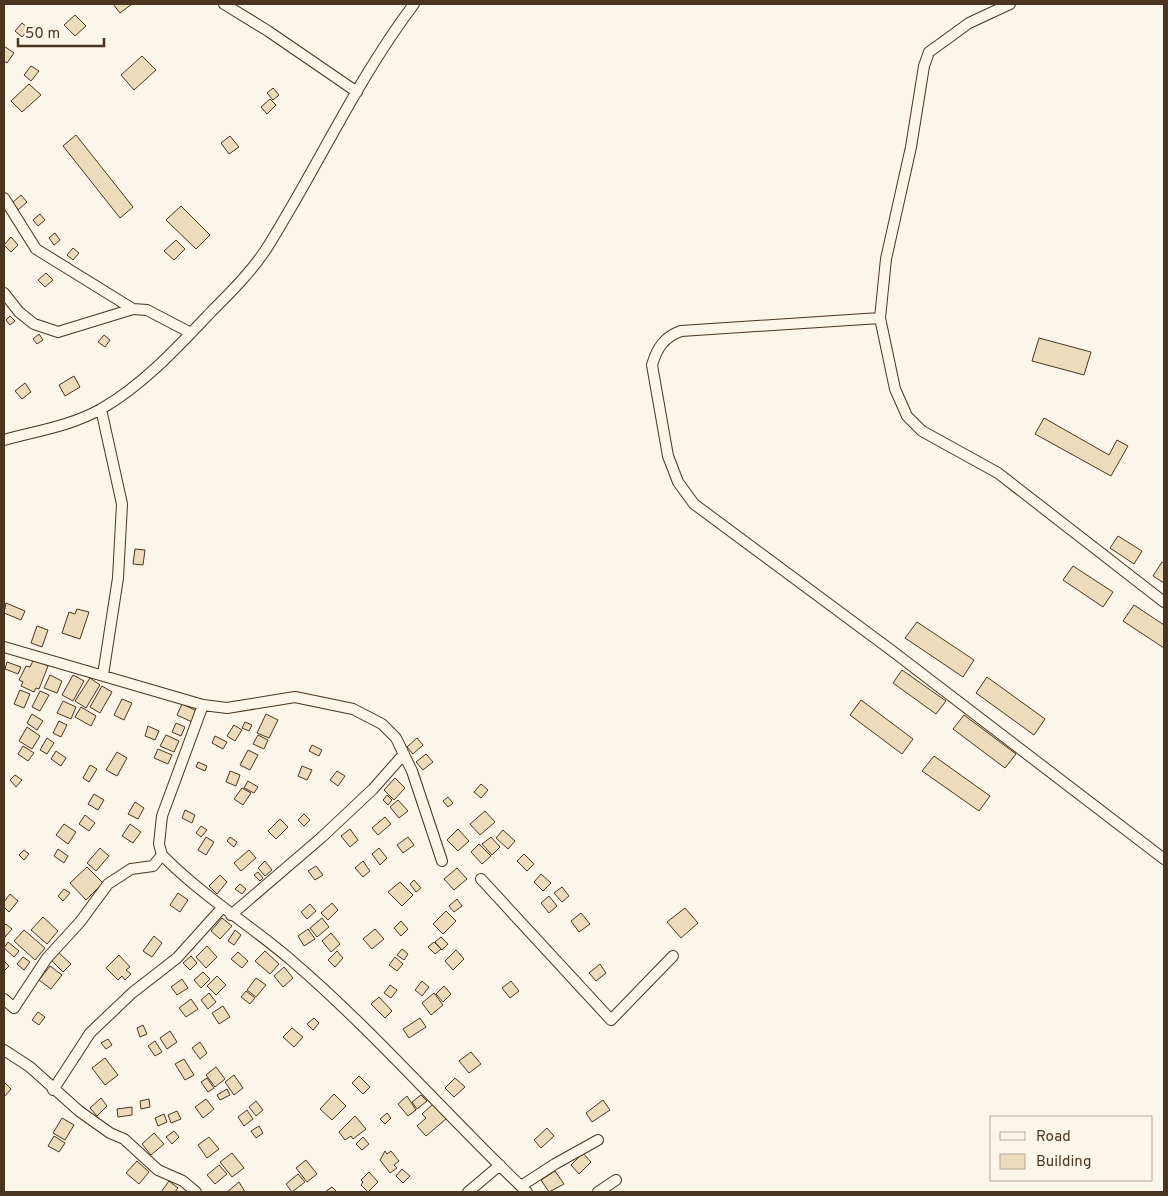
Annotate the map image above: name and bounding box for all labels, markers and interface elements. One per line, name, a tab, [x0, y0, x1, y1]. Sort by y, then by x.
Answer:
scale bar	[18, 15, 104, 47]
text: 50 m	[25, 25, 60, 44]
legend	[990, 1116, 1153, 1181]
text: Road	[1036, 1128, 1071, 1147]
text: Building	[1036, 1153, 1091, 1172]

